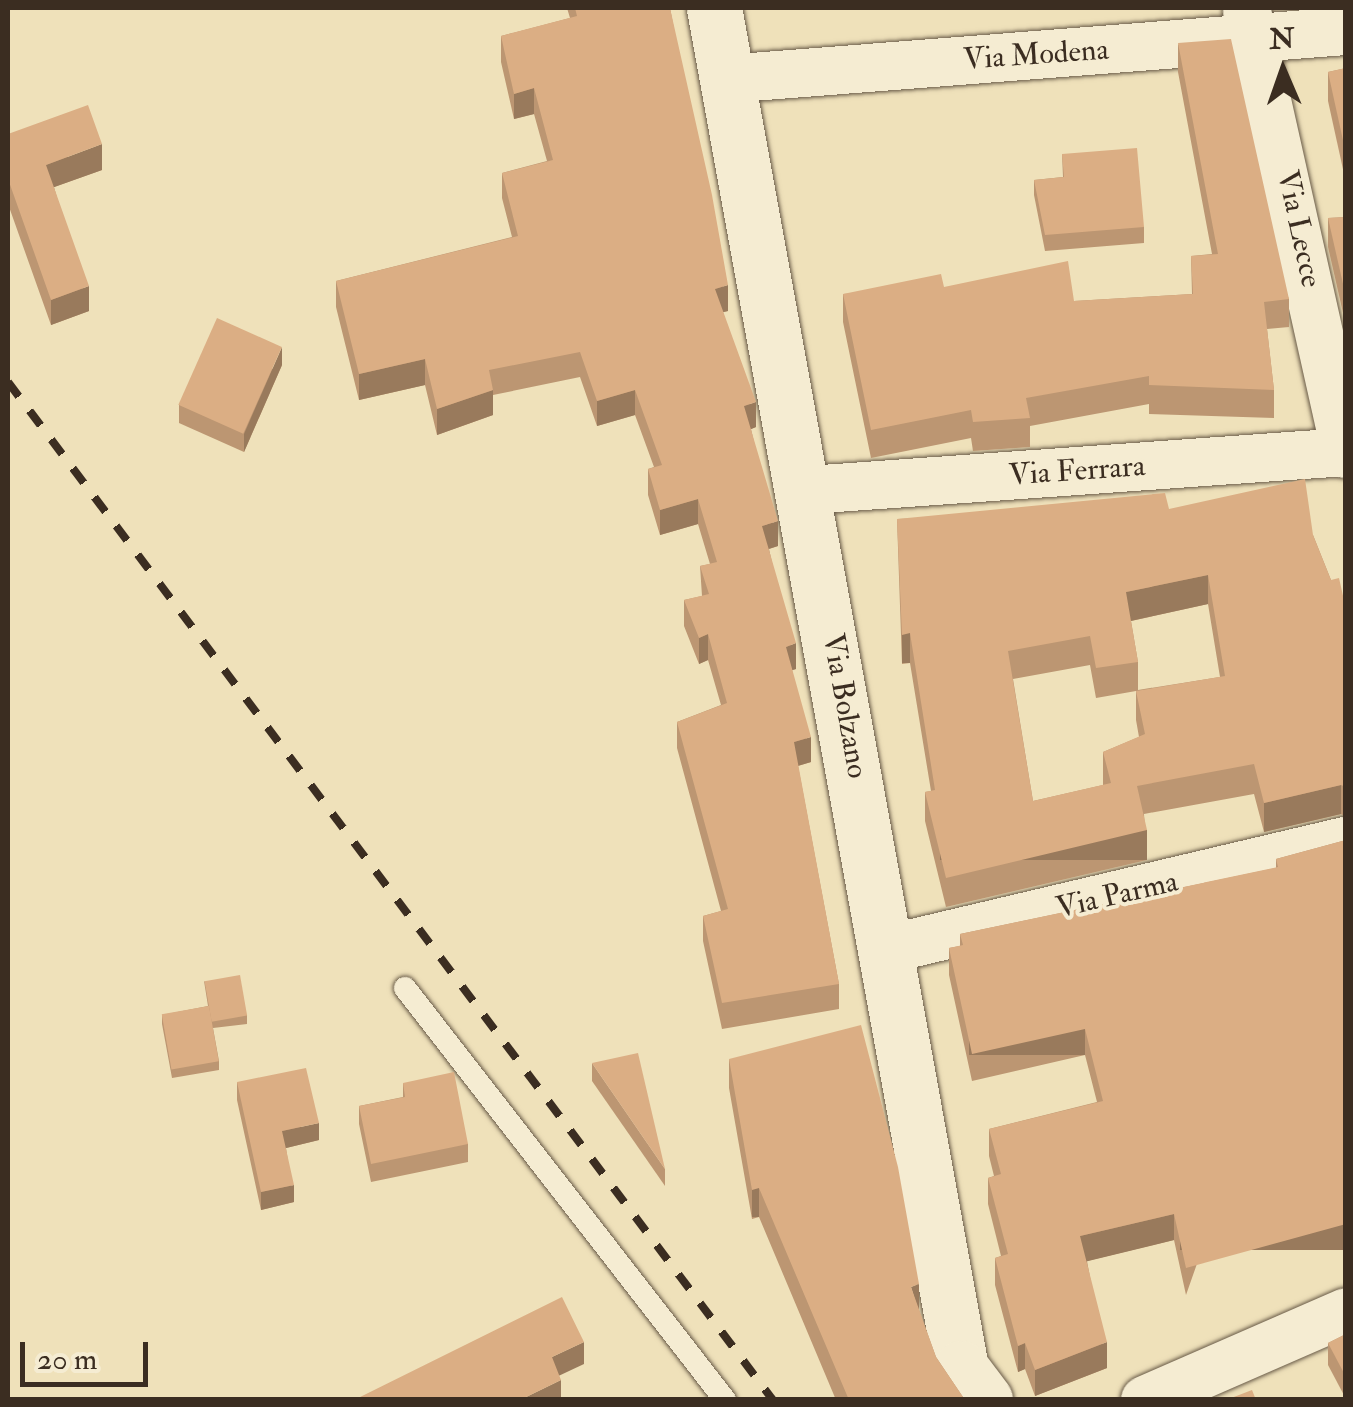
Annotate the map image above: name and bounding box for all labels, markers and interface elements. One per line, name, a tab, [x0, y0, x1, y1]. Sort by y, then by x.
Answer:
north arrow	[1233, 20, 1333, 120]
text: N	[1269, 22, 1295, 57]
street label: Via Modena	[962, 32, 1110, 78]
street label: Via Lecce	[1269, 167, 1329, 291]
street label: Via Ferrara	[1008, 448, 1146, 494]
street label: Via Bolzano	[815, 631, 875, 781]
street label: Via Parma	[1053, 864, 1181, 926]
scale bar	[25, 1322, 152, 1384]
text: 20 m	[37, 1341, 97, 1378]

